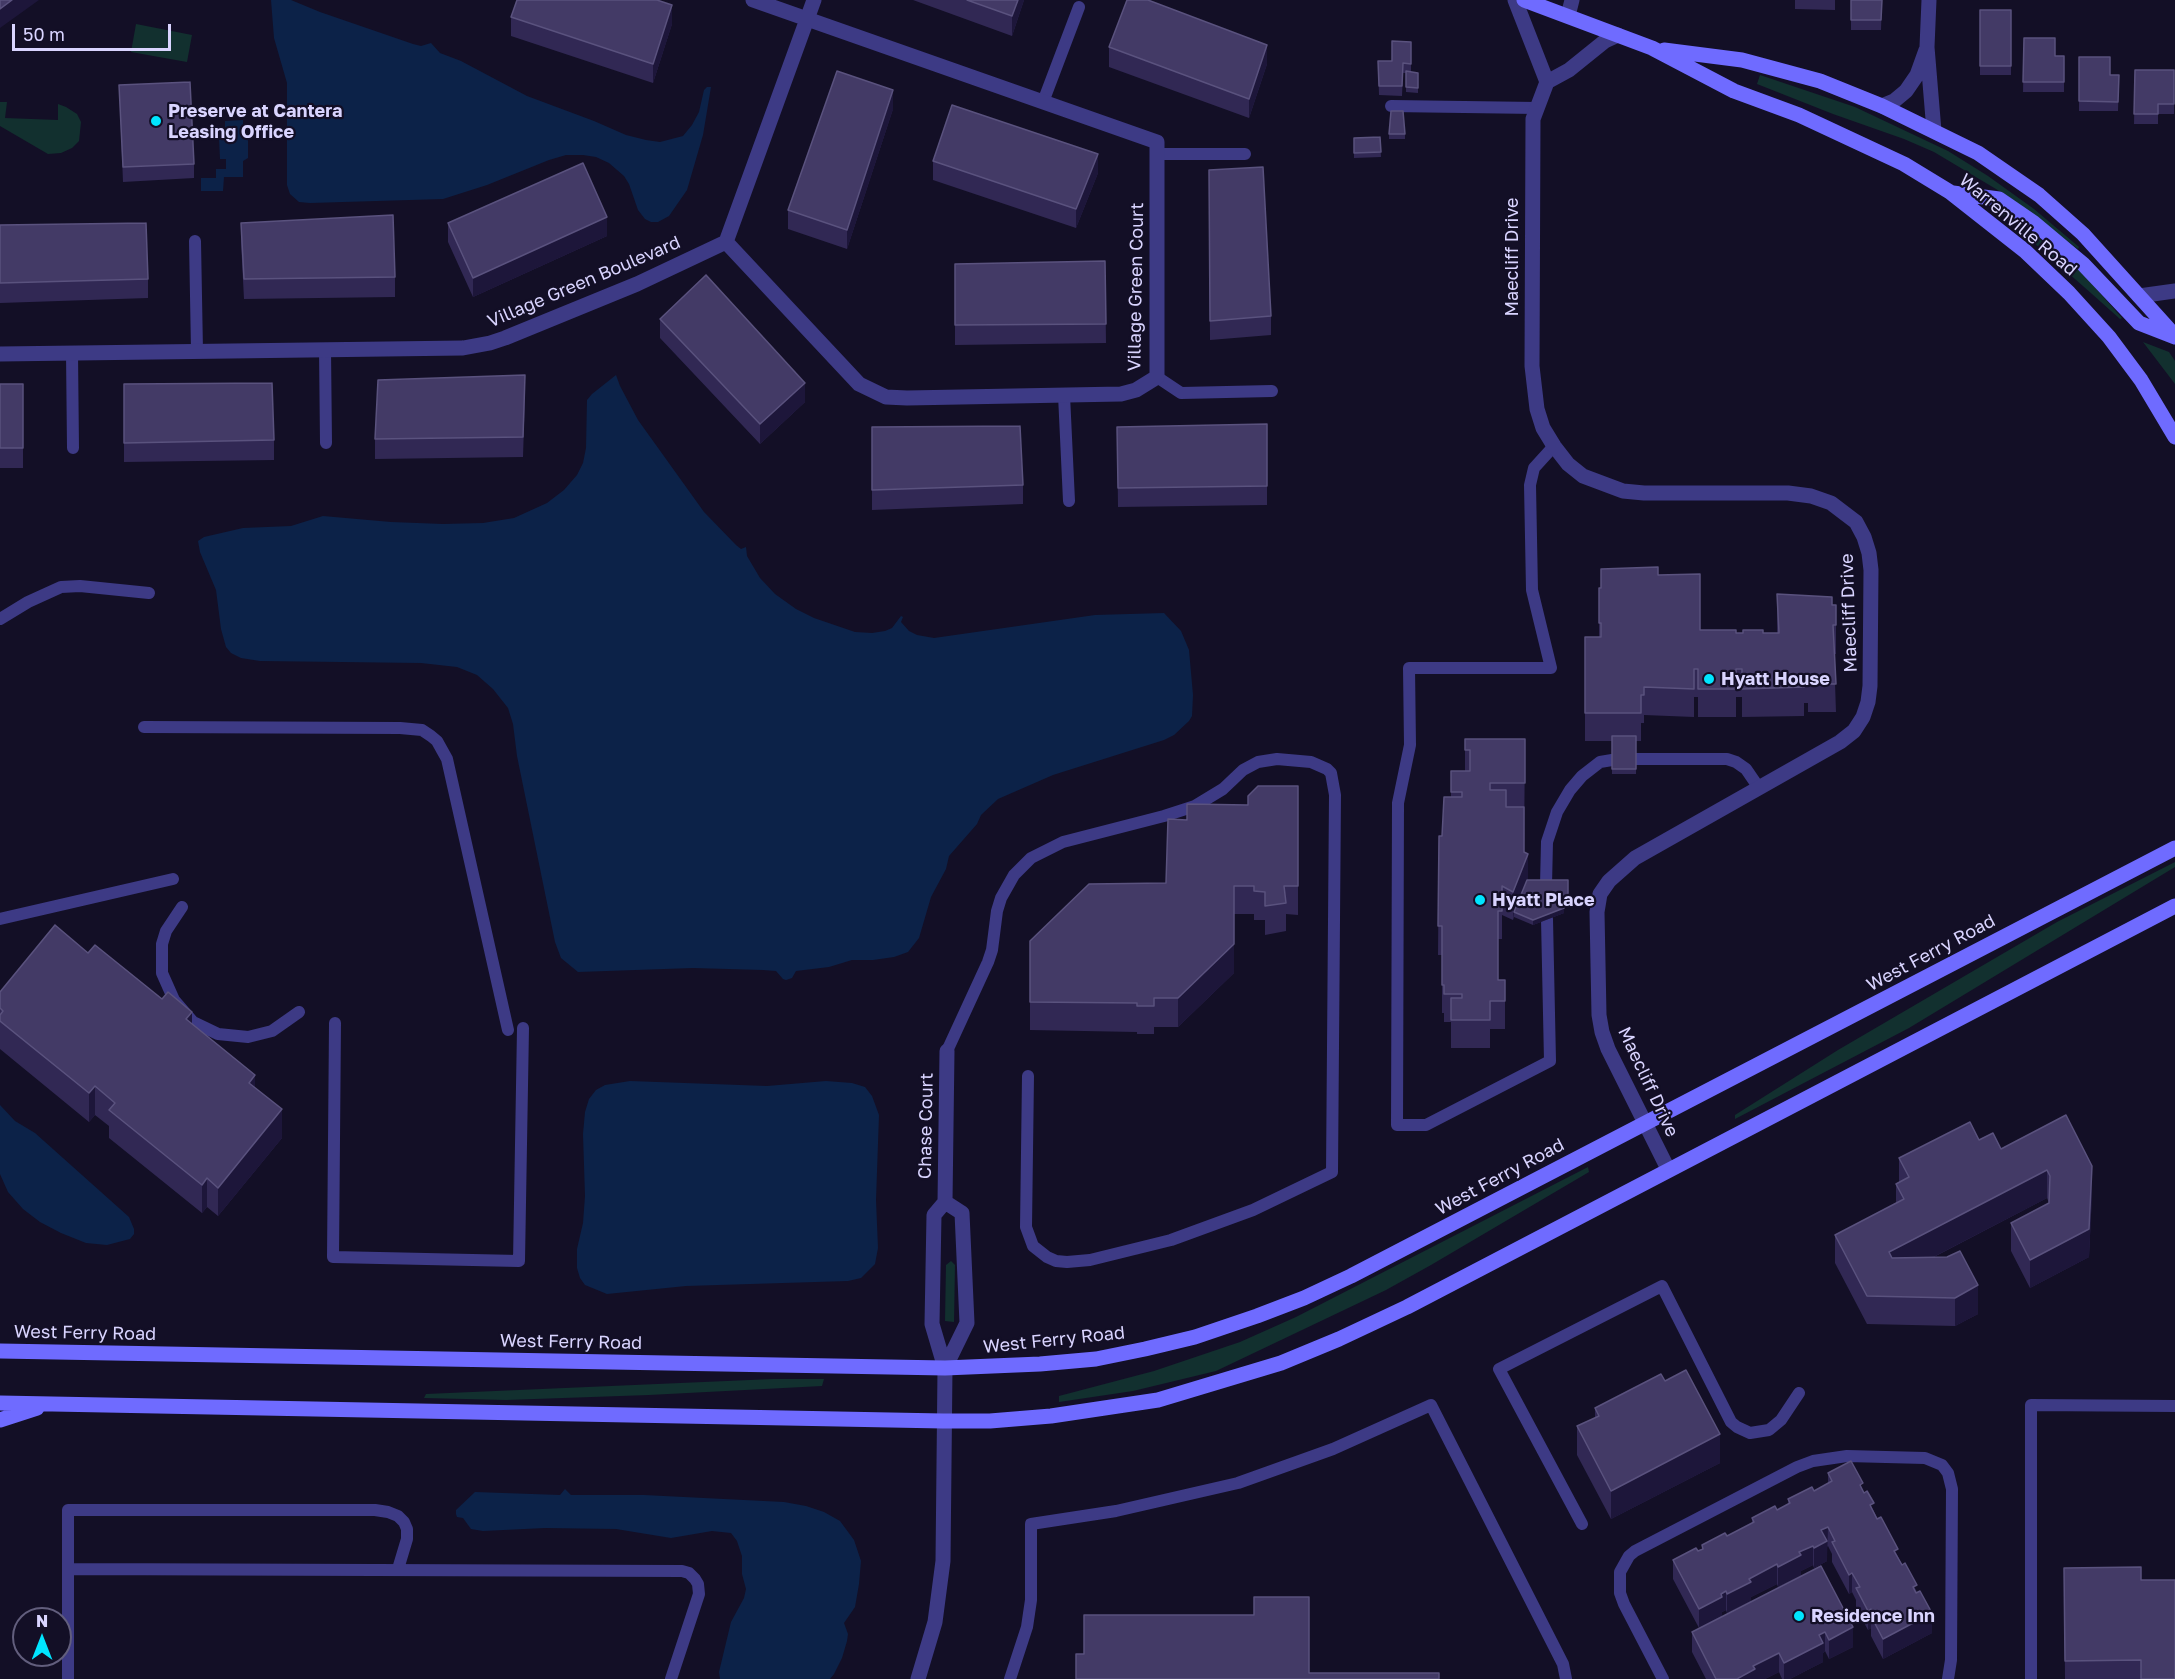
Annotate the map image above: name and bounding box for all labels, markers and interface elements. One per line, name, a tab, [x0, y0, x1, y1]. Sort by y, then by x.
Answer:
scale bar	[15, 12, 174, 50]
text: 50 m	[23, 23, 65, 45]
place label: Preserve at Cantera Leasing Office	[168, 100, 342, 142]
marker: Preserve at Cantera Leasing Office	[149, 114, 163, 128]
street label: Warrenville Road	[1955, 169, 2081, 281]
street label: Maecliff Drive	[1501, 198, 1523, 316]
street label: Village Green Court	[1124, 202, 1148, 372]
street label: Village Green Boulevard	[484, 232, 684, 332]
street label: Maecliff Drive	[1836, 553, 1862, 673]
place label: Hyatt House	[1721, 668, 1830, 690]
marker: Hyatt House	[1702, 672, 1716, 686]
place label: Hyatt Place	[1492, 889, 1595, 911]
marker: Hyatt Place	[1473, 893, 1487, 907]
street label: West Ferry Road	[1863, 910, 1999, 996]
street label: Maecliff Drive	[1613, 1024, 1683, 1140]
street label: Chase Court	[914, 1073, 938, 1179]
street label: West Ferry Road	[1432, 1134, 1568, 1220]
street label: West Ferry Road	[14, 1321, 156, 1345]
street label: West Ferry Road	[982, 1322, 1126, 1358]
street label: West Ferry Road	[500, 1330, 642, 1354]
place label: Residence Inn	[1811, 1605, 1935, 1627]
north arrow	[12, 1607, 72, 1667]
marker: Residence Inn	[1792, 1609, 1806, 1623]
text: N	[36, 1611, 48, 1631]

